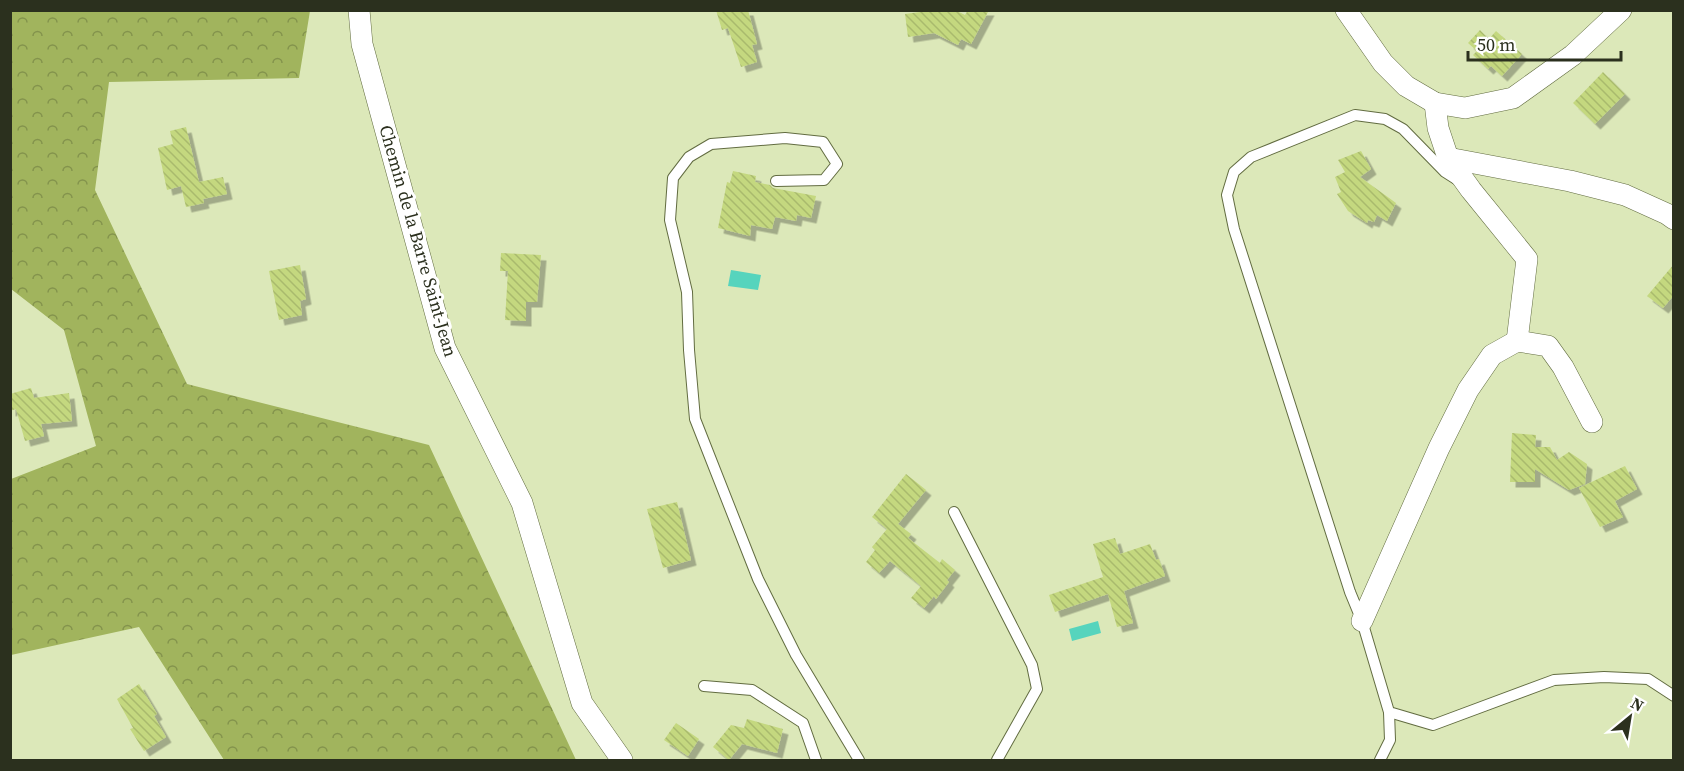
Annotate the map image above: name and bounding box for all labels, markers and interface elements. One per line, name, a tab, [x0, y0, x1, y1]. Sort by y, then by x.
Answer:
scale bar	[1468, 24, 1621, 62]
text: 50 m	[1477, 32, 1515, 57]
street label: Chemin de la Barre Saint-Jean	[373, 122, 464, 360]
north arrow	[1600, 687, 1660, 747]
text: N	[1627, 692, 1648, 717]

